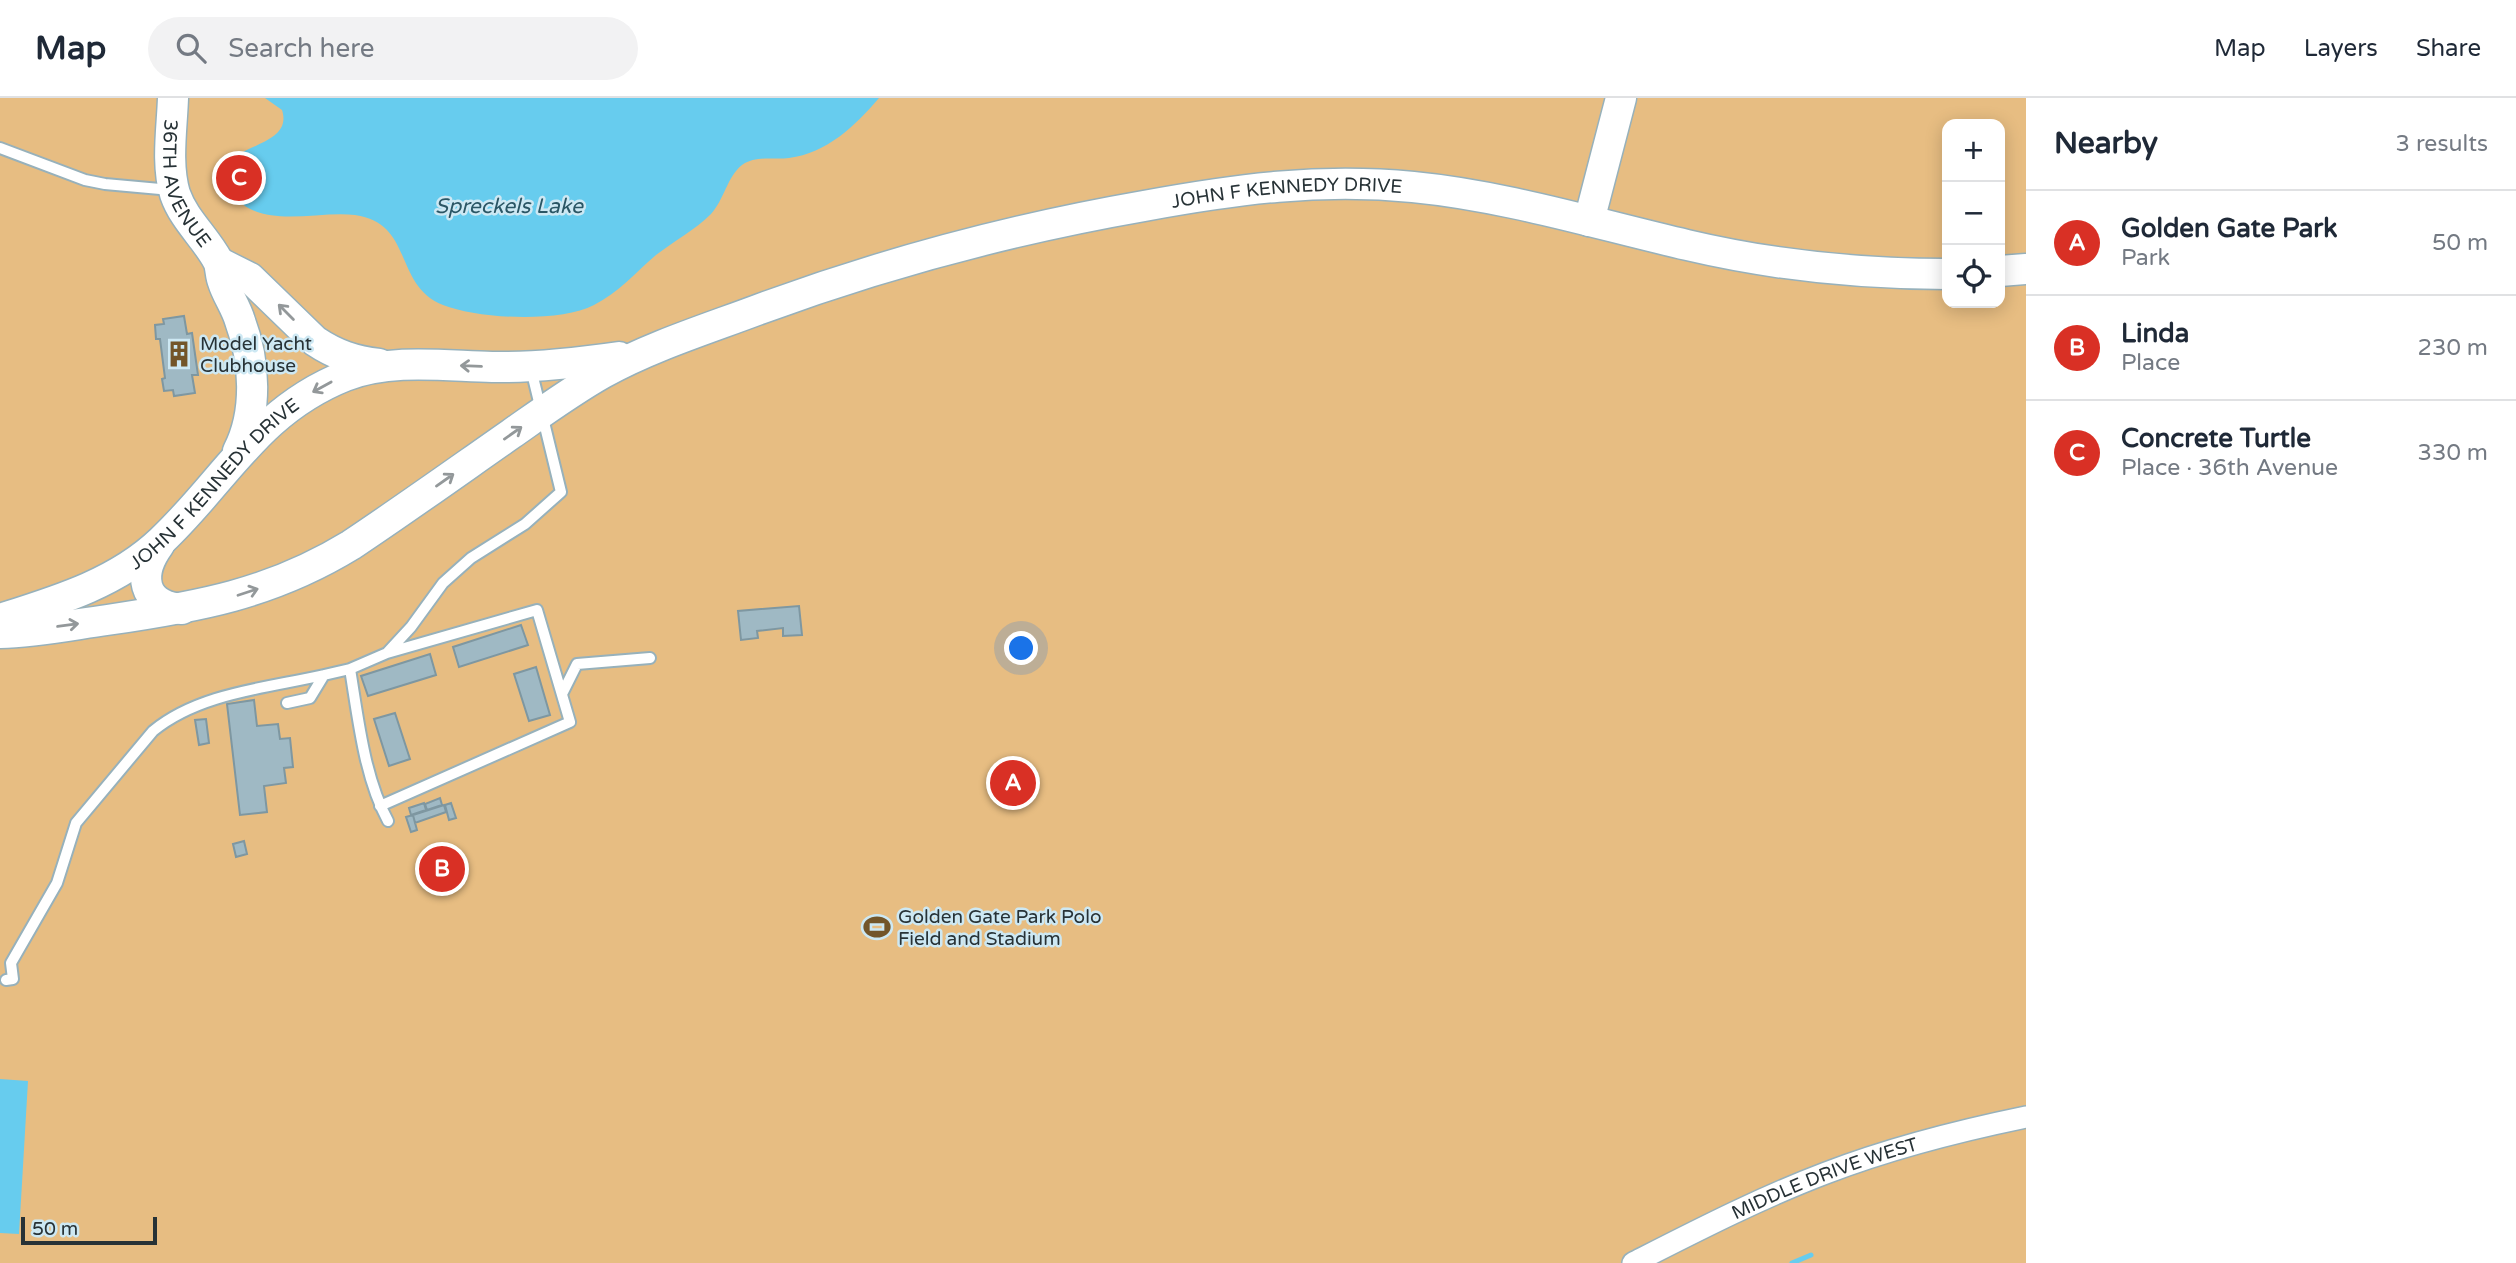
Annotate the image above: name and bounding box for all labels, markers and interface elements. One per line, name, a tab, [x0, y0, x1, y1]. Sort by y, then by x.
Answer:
search box	[148, 17, 638, 80]
text: Map	[35, 29, 106, 68]
icon: search	[172, 29, 210, 67]
text: Search here	[228, 33, 374, 64]
text: Map	[2214, 34, 2266, 63]
text: Layers	[2304, 34, 2378, 63]
text: Share	[2416, 34, 2481, 63]
street label: 36TH AVENUE	[158, 118, 215, 252]
map controls	[1942, 119, 2005, 308]
button: +	[1942, 119, 2005, 182]
text: Nearby	[2054, 125, 2158, 162]
text: 3 results	[2395, 130, 2488, 158]
pin: C	[216, 152, 262, 204]
street label: JOHN F KENNEDY DRIVE	[1170, 174, 1403, 213]
button: −	[1942, 182, 2005, 245]
water label: Spreckels Lake	[435, 194, 584, 219]
text: Golden Gate Park	[2121, 213, 2337, 244]
text: A	[2068, 229, 2086, 257]
text: 50 m	[2432, 229, 2488, 257]
text: Park	[2121, 244, 2170, 272]
button: locate	[1942, 245, 2005, 308]
one-way arrow	[277, 304, 294, 321]
text: Linda	[2121, 318, 2189, 349]
place label: Model Yacht Clubhouse	[200, 333, 312, 377]
text: B	[2069, 334, 2085, 362]
text: 230 m	[2418, 334, 2488, 362]
building icon: Model Yacht Clubhouse	[164, 339, 194, 369]
text: Place	[2121, 349, 2180, 377]
one-way arrow	[459, 360, 482, 373]
one-way arrow	[312, 380, 332, 394]
street label: JOHN F KENNEDY DRIVE	[126, 394, 304, 574]
text: Concrete Turtle	[2121, 423, 2311, 454]
one-way arrow	[503, 426, 522, 440]
text: C	[2069, 439, 2085, 467]
text: 330 m	[2418, 439, 2488, 467]
text: Place · 36th Avenue	[2121, 454, 2338, 482]
one-way arrow	[435, 473, 454, 487]
one-way arrow	[237, 585, 259, 598]
one-way arrow	[56, 619, 79, 632]
your location	[1004, 631, 1038, 665]
pin: A	[990, 757, 1036, 809]
pin: B	[419, 843, 465, 895]
place label: Golden Gate Park Polo Field and Stadium	[898, 906, 1101, 950]
sports icon: Golden Gate Park Polo Field and Stadium	[862, 912, 892, 942]
street label: MIDDLE DRIVE WEST	[1728, 1133, 1921, 1224]
scale bar	[21, 1214, 158, 1246]
text: 50 m	[32, 1218, 78, 1240]

